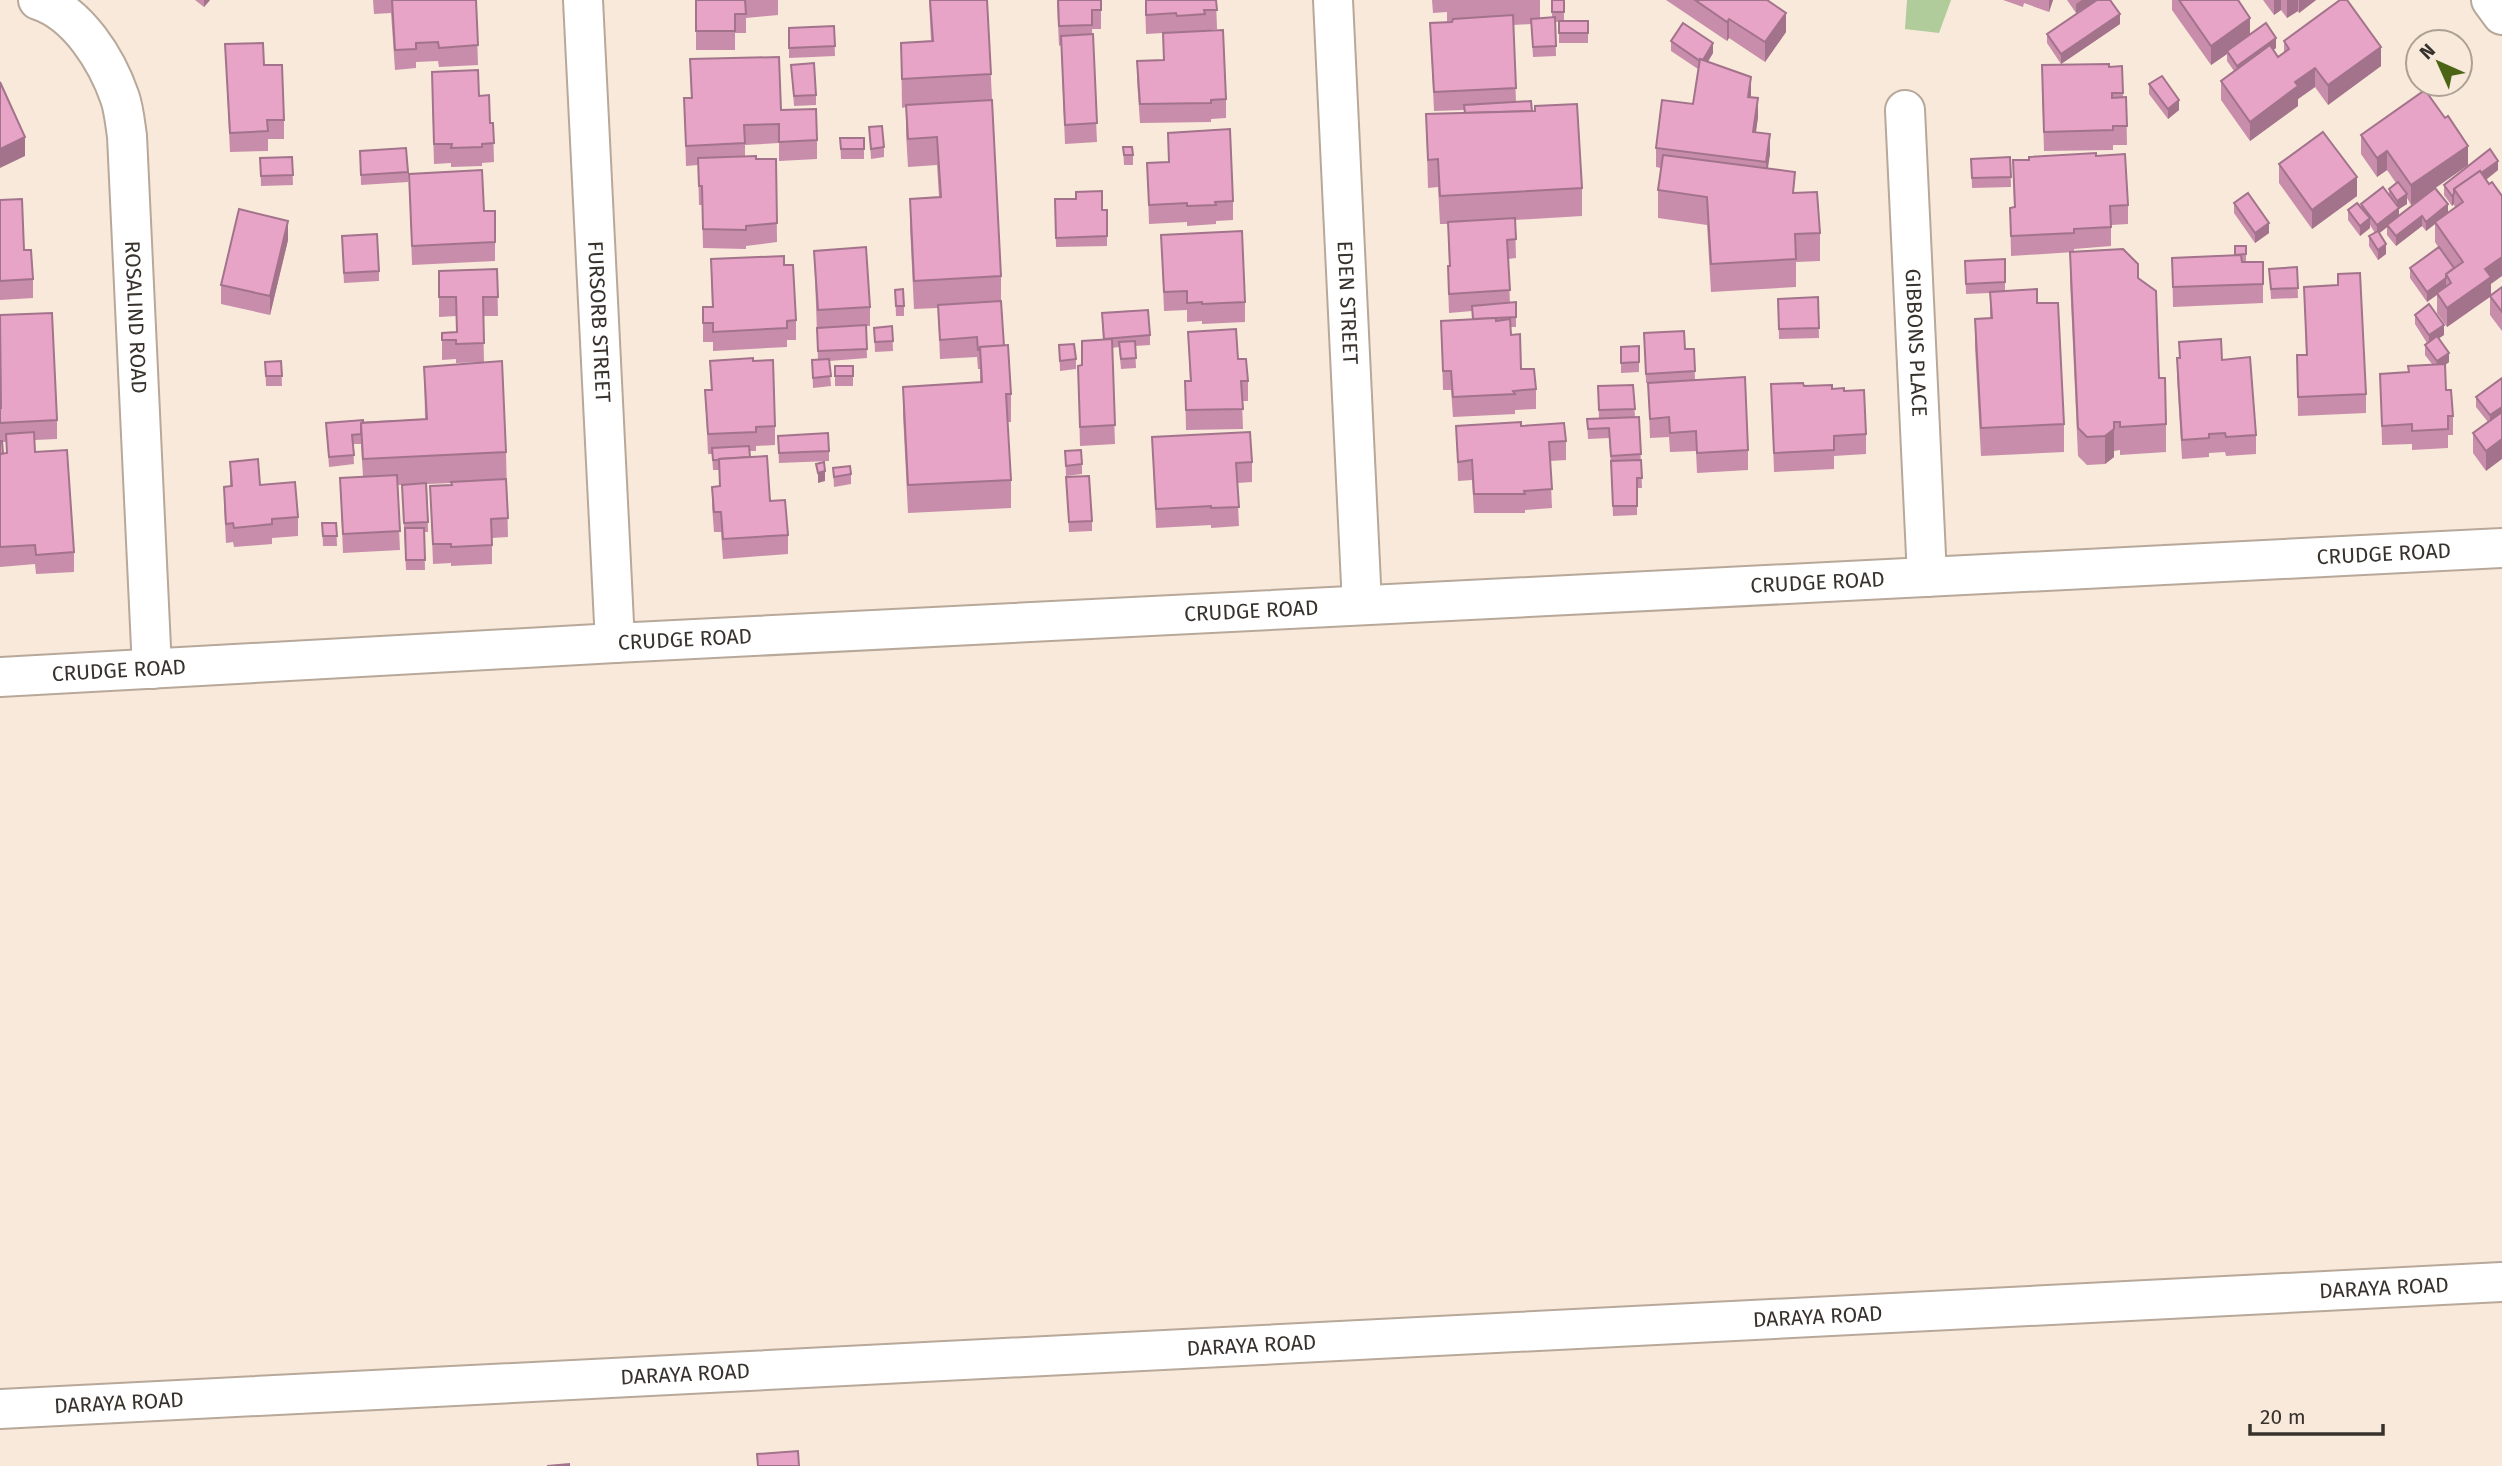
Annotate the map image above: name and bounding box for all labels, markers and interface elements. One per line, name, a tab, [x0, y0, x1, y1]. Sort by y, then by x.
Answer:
north arrow	[2404, 28, 2474, 98]
text: N	[2415, 39, 2440, 64]
street label: ROSALIND ROAD	[119, 240, 152, 394]
street label: FURSORB STREET	[582, 240, 616, 403]
street label: EDEN STREET	[1332, 240, 1363, 365]
street label: GIBBONS PLACE	[1899, 268, 1932, 418]
street label: CRUDGE ROAD	[2316, 538, 2452, 570]
street label: CRUDGE ROAD	[1750, 566, 1885, 599]
street label: CRUDGE ROAD	[1184, 595, 1319, 627]
street label: CRUDGE ROAD	[617, 623, 753, 656]
street label: CRUDGE ROAD	[51, 654, 187, 687]
street label: DARAYA ROAD	[2319, 1272, 2449, 1304]
street label: DARAYA ROAD	[1752, 1300, 1883, 1333]
street label: DARAYA ROAD	[1186, 1329, 1317, 1362]
street label: DARAYA ROAD	[620, 1358, 751, 1390]
street label: DARAYA ROAD	[53, 1387, 184, 1419]
scale bar	[2250, 1392, 2383, 1436]
text: 20 m	[2260, 1404, 2306, 1430]

